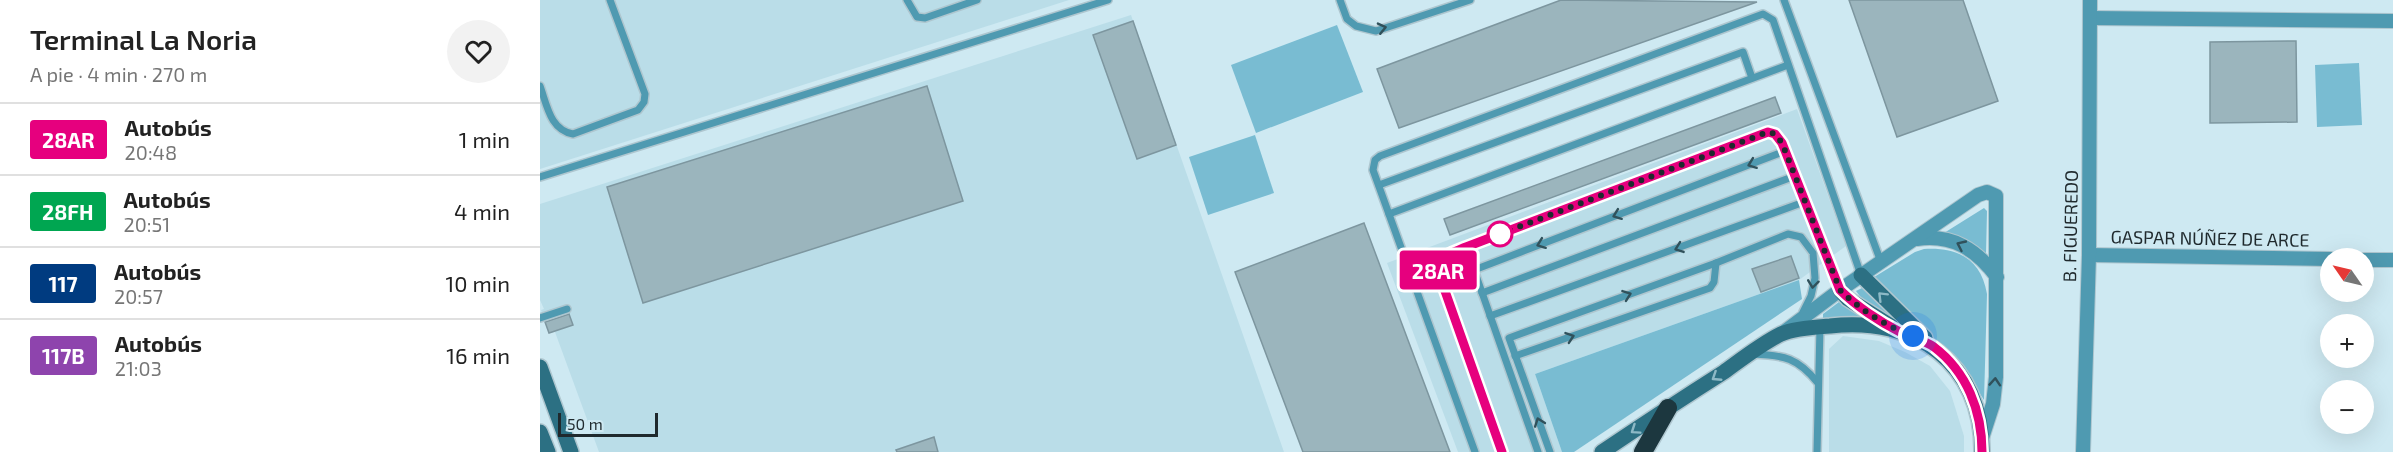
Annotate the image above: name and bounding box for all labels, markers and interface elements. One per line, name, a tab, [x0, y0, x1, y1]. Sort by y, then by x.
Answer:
button: heart	[447, 20, 510, 83]
text: Terminal La Noria	[30, 22, 257, 56]
one-way arrow	[1376, 23, 1386, 36]
text: A pie · 4 min · 270 m	[30, 62, 207, 86]
text: Autobús	[125, 114, 212, 140]
text: 1 min	[459, 126, 510, 152]
text: 28AR	[42, 127, 95, 152]
text: 20:48	[125, 140, 177, 164]
one-way arrow	[1747, 157, 1758, 169]
street label: B. FIGUEREDO	[2058, 170, 2082, 282]
text: Autobús	[124, 186, 211, 212]
text: 4 min	[454, 198, 510, 224]
text: 28FH	[42, 199, 94, 224]
one-way arrow	[1613, 208, 1624, 220]
text: 20:51	[124, 212, 170, 236]
unlabelled marker	[1487, 221, 1513, 247]
street label: GASPAR NÚÑEZ DE ARCE	[2110, 225, 2310, 251]
one-way arrow	[1536, 237, 1547, 249]
one-way arrow	[1674, 240, 1685, 253]
one-way arrow	[1957, 240, 1968, 252]
north arrow	[2320, 248, 2374, 302]
map controls	[2320, 248, 2374, 434]
line badge: 28AR	[1396, 250, 1480, 290]
text: Autobús	[114, 258, 201, 284]
text: 28AR	[1412, 258, 1464, 283]
text: 10 min	[446, 270, 510, 296]
text: 117	[48, 271, 78, 296]
one-way arrow	[1807, 279, 1820, 289]
text: 20:57	[114, 284, 163, 308]
one-way arrow	[1621, 289, 1632, 302]
one-way arrow	[1879, 293, 1890, 304]
button: +	[2320, 314, 2374, 368]
your location	[1898, 321, 1928, 351]
text: Autobús	[115, 330, 202, 356]
one-way arrow	[1564, 331, 1575, 344]
text: 16 min	[446, 342, 510, 368]
text: 117B	[42, 343, 85, 368]
text: 21:03	[115, 356, 162, 380]
one-way arrow	[1712, 370, 1723, 381]
one-way arrow	[1988, 377, 2001, 386]
button: −	[2320, 380, 2374, 434]
scale bar	[558, 410, 658, 438]
text: 50 m	[567, 414, 603, 433]
one-way arrow	[1534, 417, 1546, 428]
one-way arrow	[1631, 423, 1642, 434]

